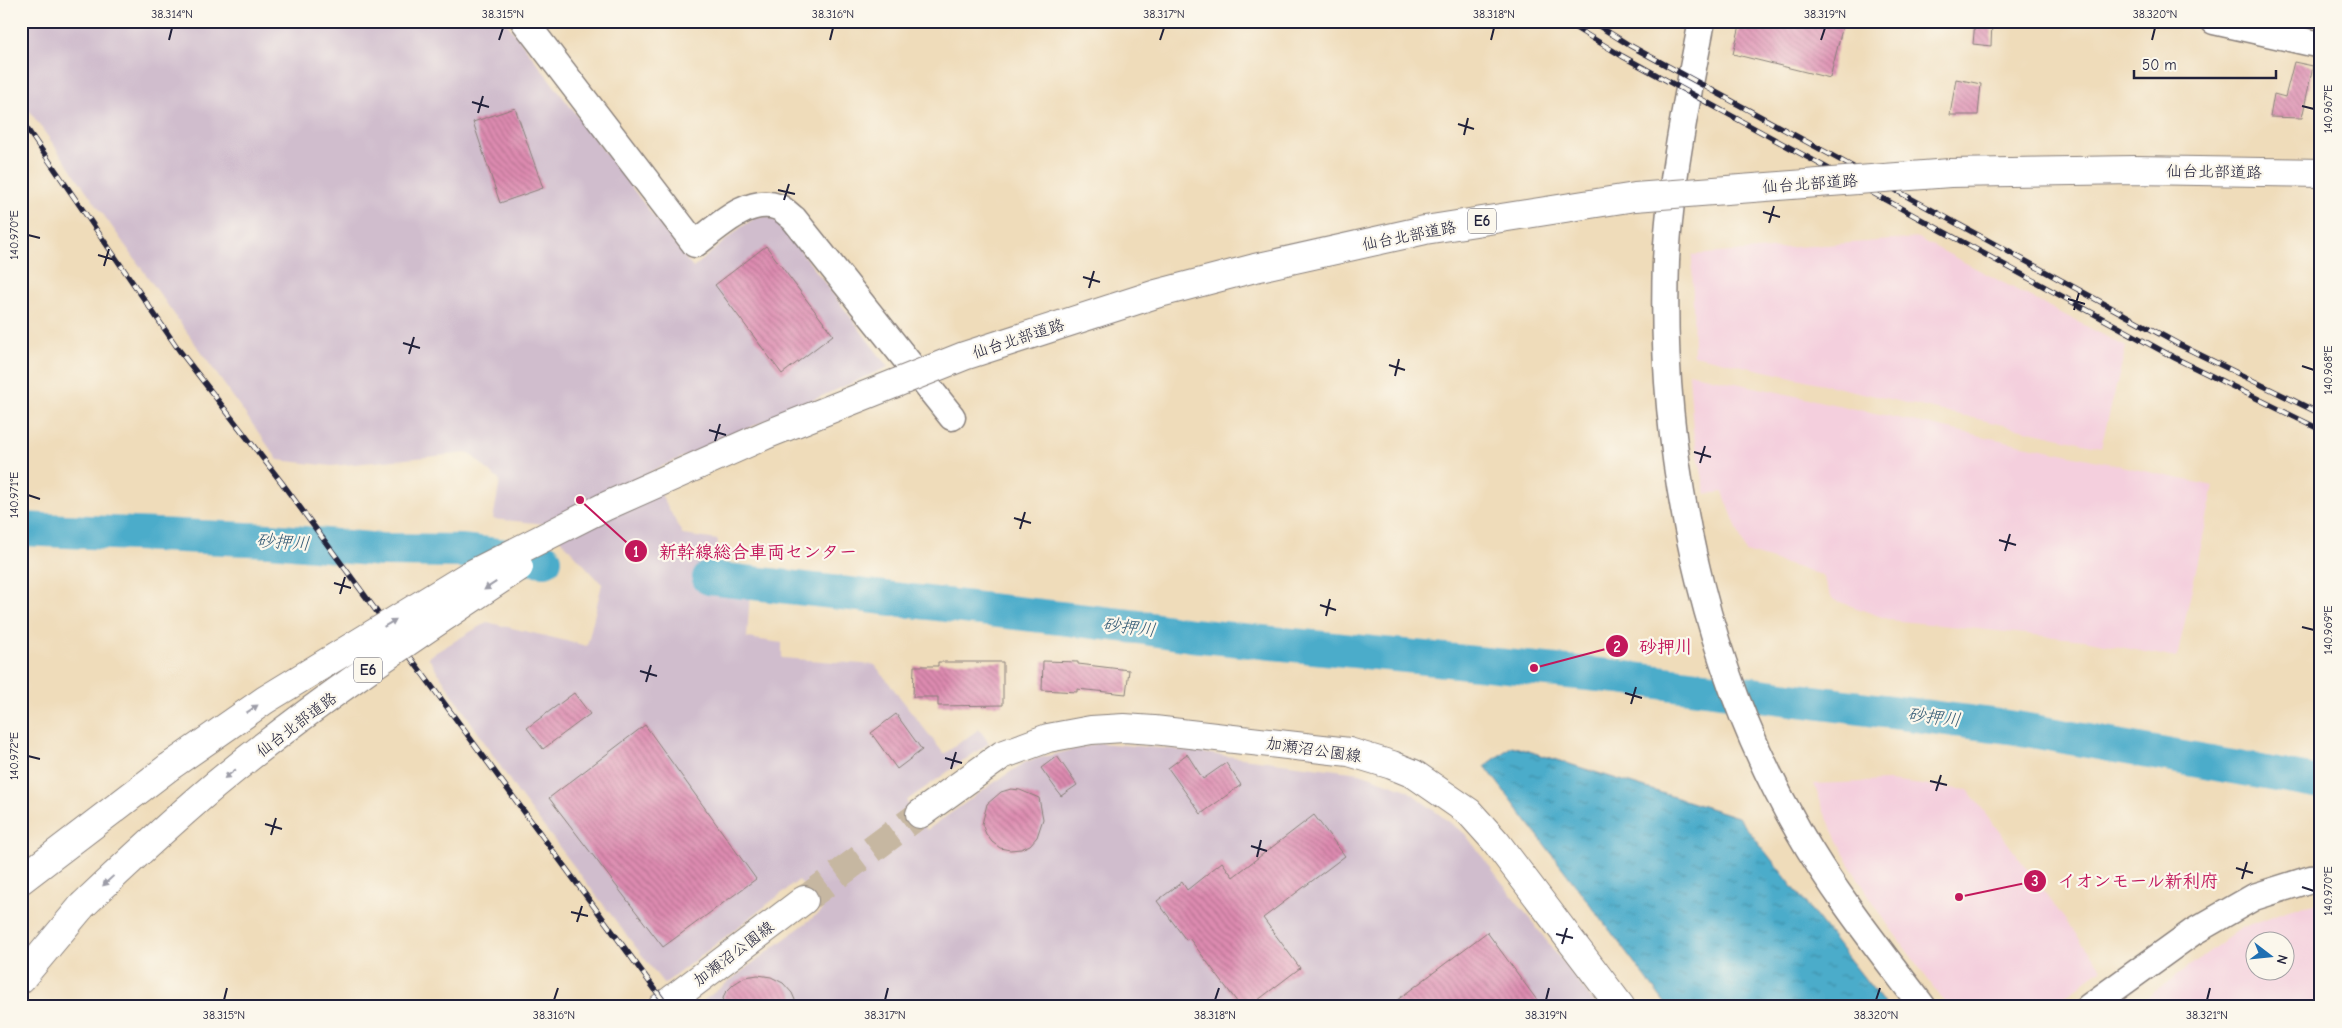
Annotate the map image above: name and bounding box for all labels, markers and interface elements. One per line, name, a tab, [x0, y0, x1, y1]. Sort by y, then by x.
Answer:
text: 38.314°N	[151, 7, 193, 21]
text: 38.315°N	[482, 7, 524, 21]
text: 38.316°N	[812, 7, 854, 21]
text: 38.317°N	[1143, 7, 1185, 21]
text: 38.318°N	[1473, 7, 1515, 21]
text: 38.319°N	[1804, 7, 1846, 21]
text: 38.320°N	[2133, 7, 2177, 21]
scale bar	[2134, 48, 2277, 80]
text: 50 m	[2142, 56, 2177, 74]
text: 140.967°E	[2321, 85, 2335, 133]
street label: 仙台北部道路	[2166, 162, 2262, 182]
street label: 仙台北部道路	[1762, 172, 1859, 196]
road number: E6	[1468, 208, 1496, 234]
text: 140.970°E	[7, 210, 21, 260]
street label: 仙台北部道路	[1360, 218, 1458, 254]
street label: 仙台北部道路	[970, 316, 1067, 362]
text: 140.968°E	[2321, 346, 2335, 394]
text: 140.971°E	[7, 472, 21, 518]
water label: 砂押川	[255, 530, 311, 555]
callout: 新幹線総合車両センター	[624, 535, 867, 568]
text: 新幹線総合車両センター	[659, 542, 857, 563]
text: 1	[633, 543, 639, 561]
one-way arrow	[483, 582, 497, 591]
text: 140.969°E	[2321, 605, 2335, 655]
water label: 砂押川	[1101, 614, 1157, 641]
one-way arrow	[383, 619, 397, 628]
callout: 砂押川	[1604, 630, 1703, 663]
text: 砂押川	[1639, 637, 1693, 658]
text: 2	[1613, 638, 1621, 656]
road number: E6	[354, 658, 382, 682]
street label: 仙台北部道路	[253, 689, 340, 761]
one-way arrow	[245, 704, 259, 714]
water label: 砂押川	[1906, 704, 1962, 731]
text: 140.972°E	[7, 732, 21, 780]
street label: 加瀬沼公園線	[1265, 734, 1363, 766]
one-way arrow	[224, 768, 237, 779]
callout: イオンモール新利府	[2022, 864, 2229, 897]
text: 140.970°E	[2321, 866, 2335, 916]
text: イオンモール新利府	[2058, 871, 2218, 892]
text: 3	[2031, 872, 2039, 890]
one-way arrow	[103, 875, 115, 887]
street label: 加瀬沼公園線	[690, 918, 777, 990]
north arrow	[2244, 930, 2294, 980]
text: N	[2273, 953, 2291, 966]
text: 38.315°N	[203, 1008, 245, 1022]
text: 38.316°N	[533, 1008, 575, 1022]
text: 38.317°N	[864, 1008, 906, 1022]
text: 38.318°N	[1194, 1008, 1236, 1022]
text: 38.319°N	[1525, 1008, 1567, 1022]
text: 38.320°N	[1854, 1008, 1898, 1022]
text: 38.321°N	[2186, 1008, 2228, 1022]

